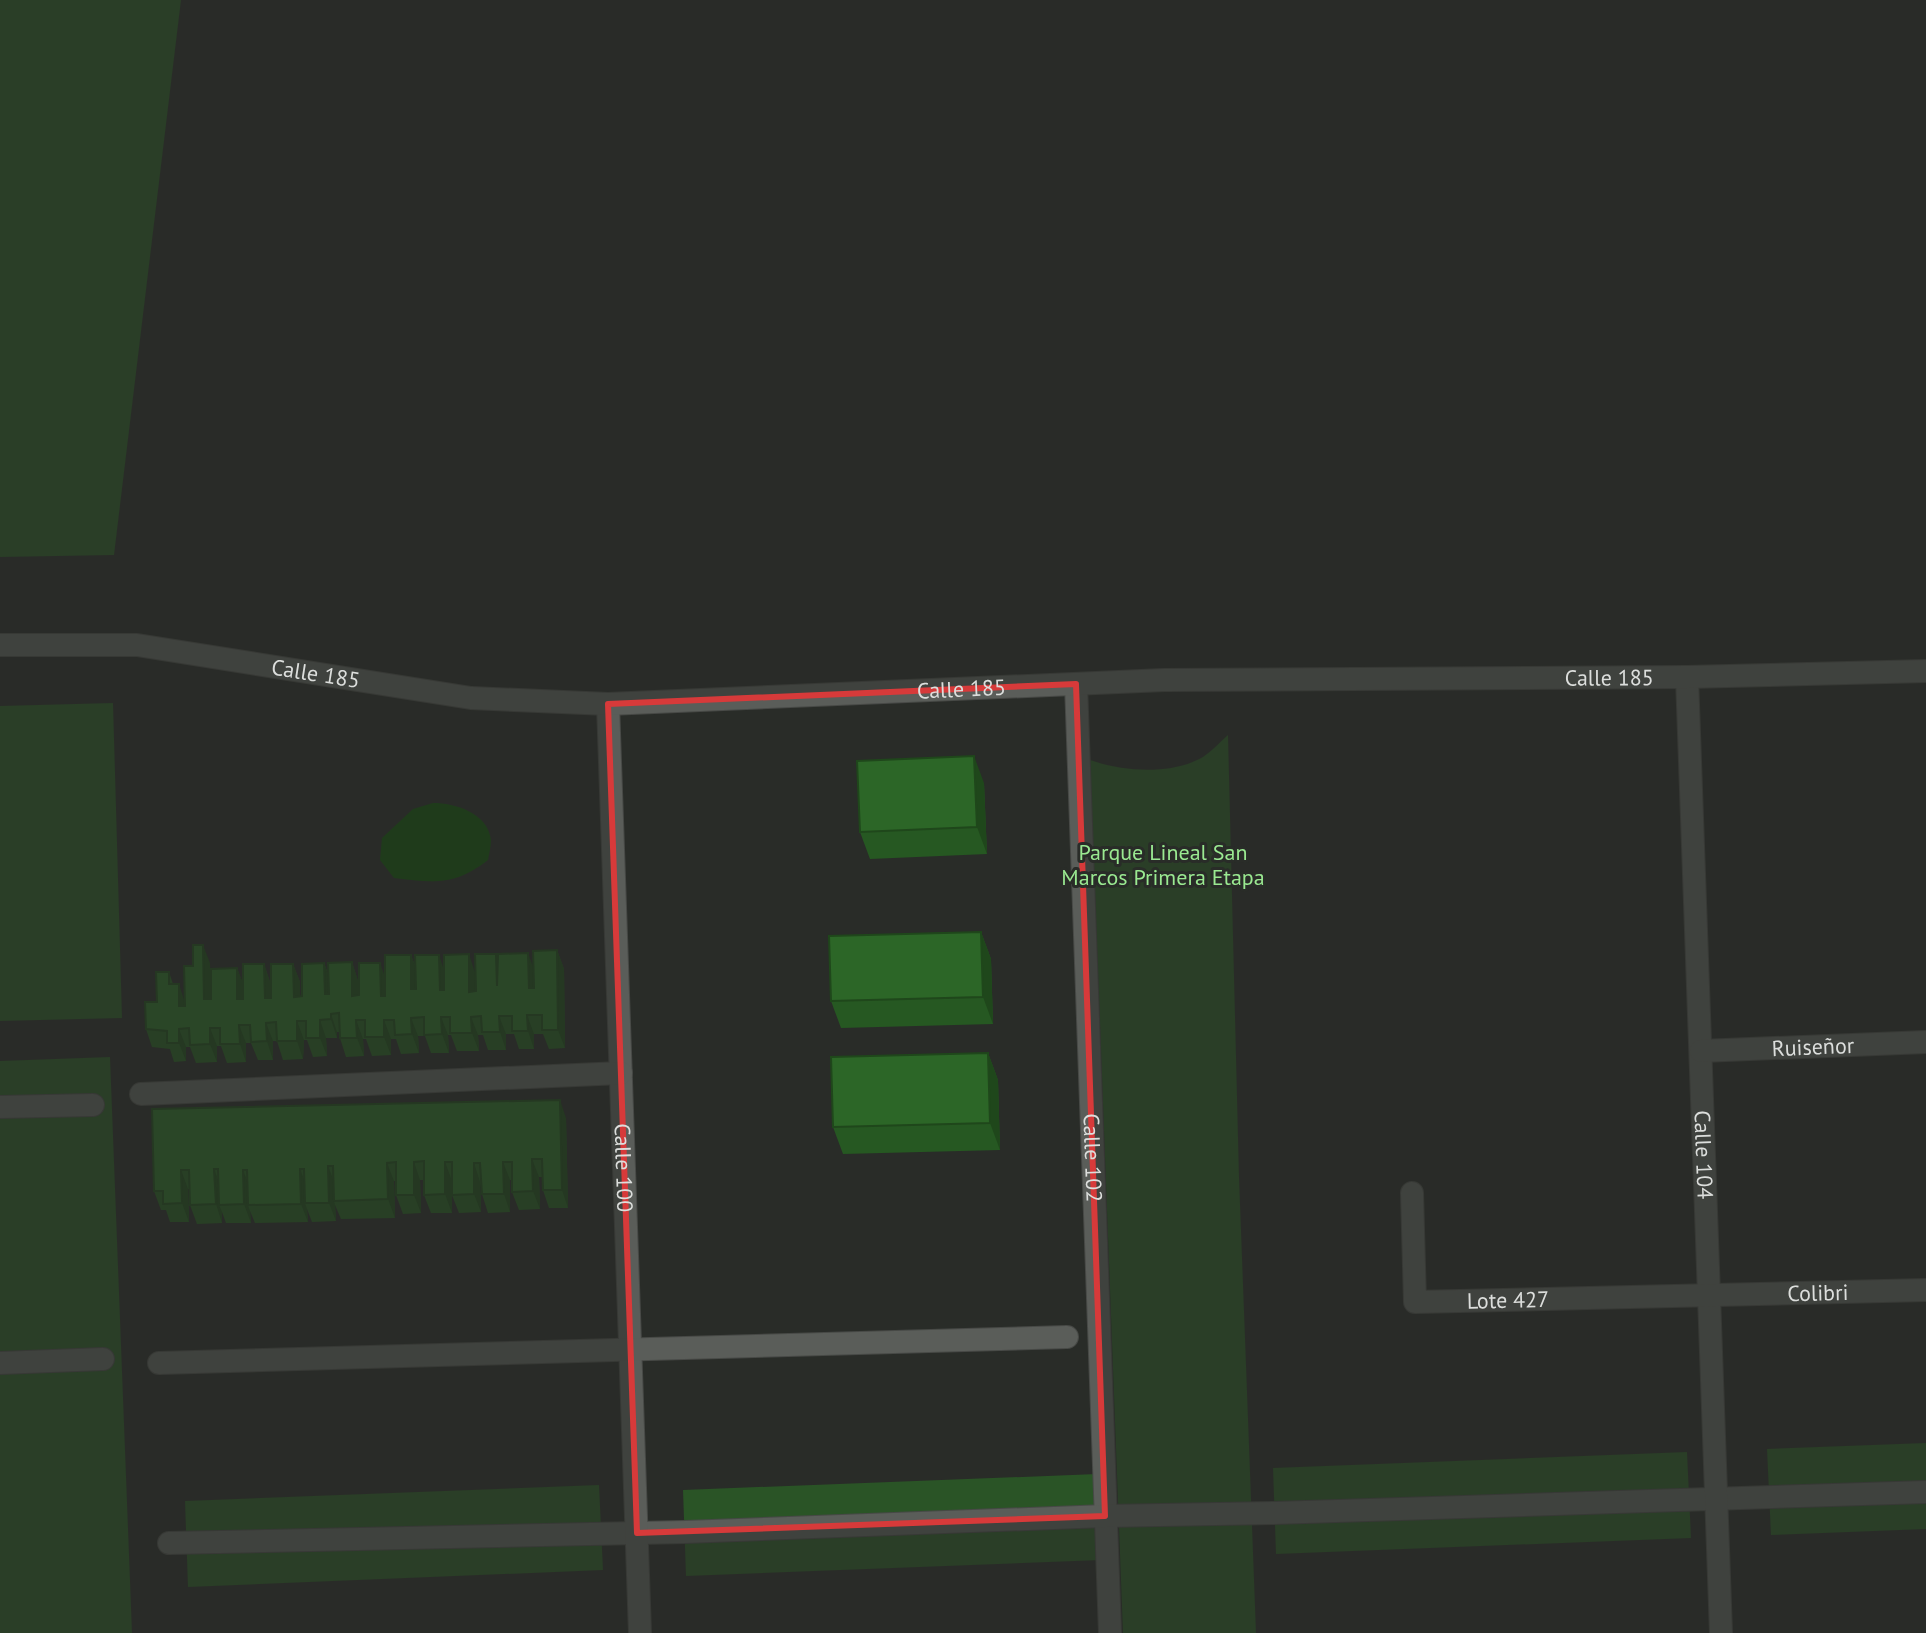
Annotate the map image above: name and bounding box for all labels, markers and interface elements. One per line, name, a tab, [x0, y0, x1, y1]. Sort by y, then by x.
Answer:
street label: Calle 185	[270, 653, 362, 694]
street label: Calle 185	[1565, 663, 1654, 692]
street label: Calle 185	[916, 673, 1006, 705]
park label: Parque Lineal San Marcos Primera Etapa	[1061, 838, 1265, 891]
street label: Ruiseñor	[1771, 1031, 1855, 1062]
street label: Calle 104	[1688, 1110, 1720, 1200]
street label: Calle 102	[1077, 1113, 1109, 1203]
street label: Calle 100	[608, 1123, 639, 1213]
street label: Colibri	[1787, 1278, 1849, 1307]
street label: Lote 427	[1467, 1285, 1549, 1315]

